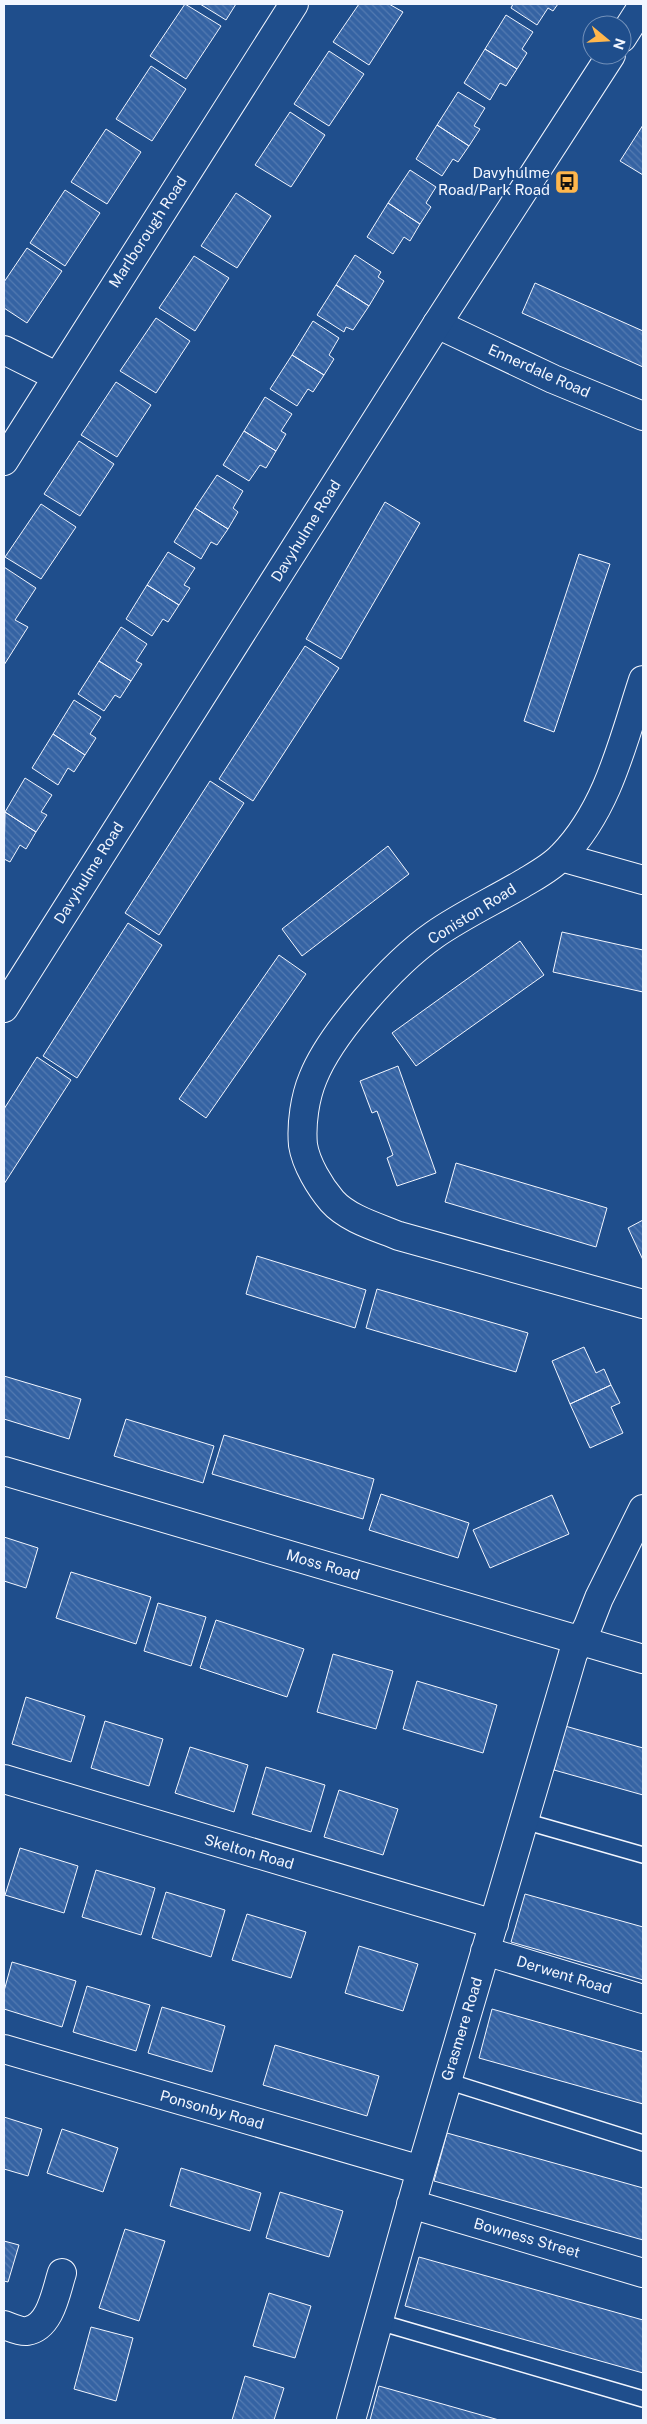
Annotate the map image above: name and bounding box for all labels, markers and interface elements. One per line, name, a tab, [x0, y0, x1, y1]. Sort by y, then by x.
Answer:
north arrow	[582, 15, 632, 65]
text: N	[610, 36, 629, 52]
place label: Davyhulme Road/Park Road	[438, 164, 550, 198]
bus stop icon: Davyhulme Road/Park Road	[554, 169, 580, 195]
street label: Marlborough Road	[105, 173, 190, 291]
street label: Ennerdale Road	[486, 340, 593, 401]
street label: Davyhulme Road	[267, 477, 344, 585]
street label: Davyhulme Road	[50, 819, 127, 927]
street label: Coniston Road	[425, 880, 519, 947]
street label: Moss Road	[284, 1546, 362, 1583]
street label: Skelton Road	[202, 1831, 296, 1872]
street label: Derwent Road	[515, 1952, 614, 1997]
street label: Grasmere Road	[438, 1975, 485, 2083]
street label: Ponsonby Road	[158, 2087, 266, 2132]
street label: Bowness Street	[472, 2214, 582, 2261]

